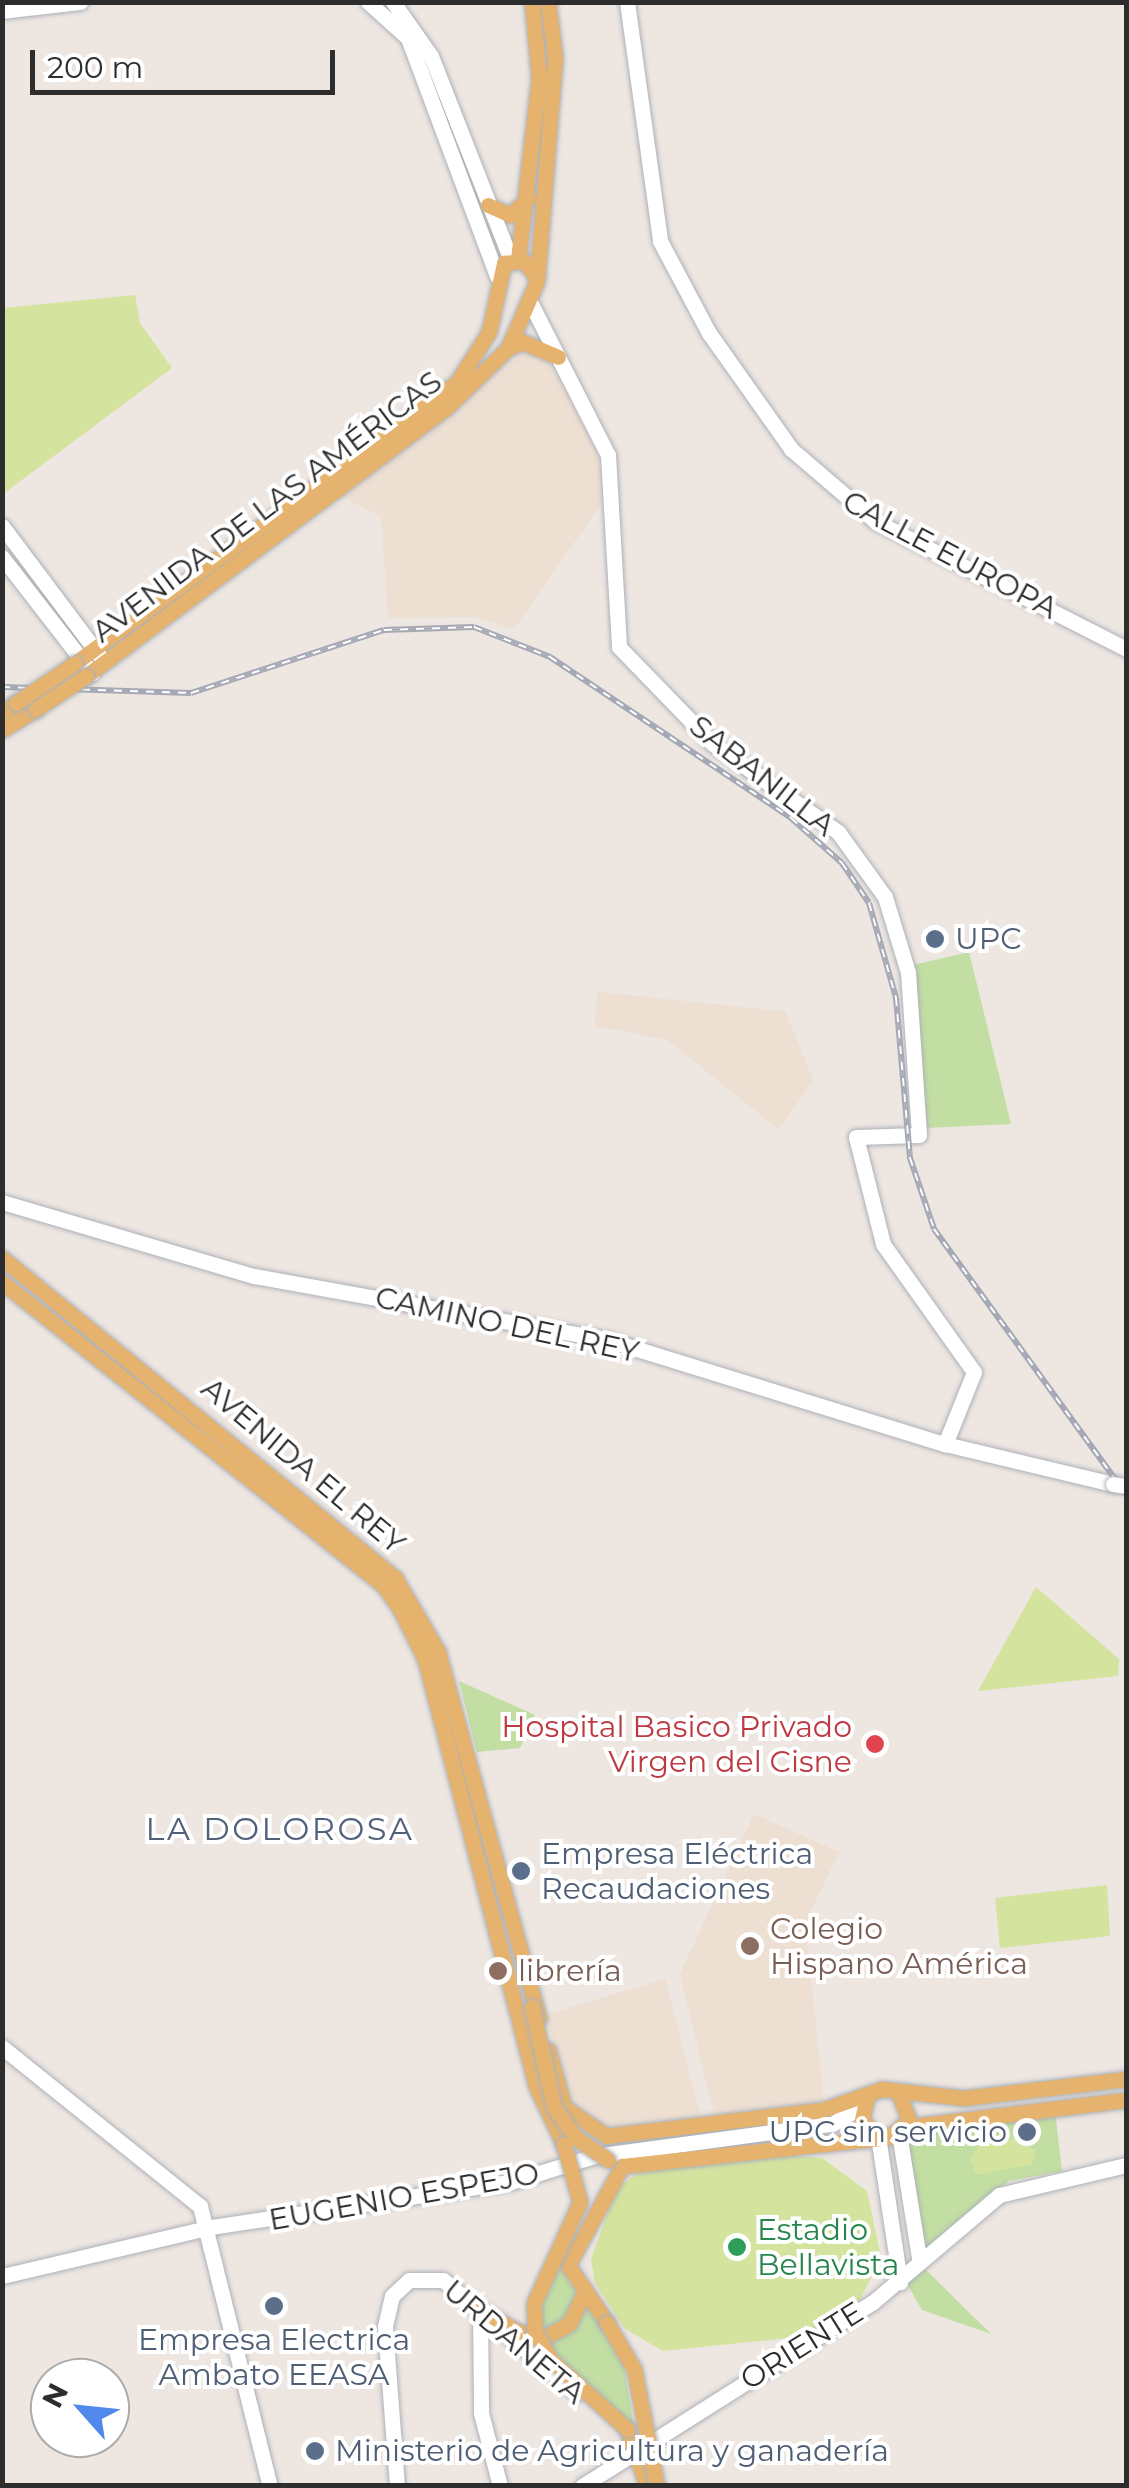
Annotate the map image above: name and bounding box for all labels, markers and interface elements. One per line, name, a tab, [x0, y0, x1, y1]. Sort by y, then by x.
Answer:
scale bar	[35, 30, 340, 92]
text: 200 m	[47, 49, 143, 86]
street label: AVENIDA DE LAS AMÉRICAS	[85, 364, 449, 650]
street label: CALLE EUROPA	[837, 483, 1063, 627]
street label: SABANILLA	[682, 708, 842, 844]
place label: UPC	[955, 921, 1022, 957]
marker: UPC	[924, 928, 946, 950]
street label: CAMINO DEL REY	[372, 1280, 642, 1370]
street label: AVENIDA EL REY	[194, 1370, 412, 1562]
place label: Hospital Basico Privado Virgen del Cisne	[501, 1709, 852, 1780]
marker: Hospital Basico Privado Virgen del Cisne	[862, 1731, 888, 1757]
district label: LA DOLOROSA	[146, 1810, 414, 1848]
place label: Empresa Eléctrica Recaudaciones	[541, 1836, 813, 1906]
marker: Empresa Eléctrica Recaudaciones	[510, 1860, 532, 1882]
place label: Colegio Hispano América	[770, 1911, 1028, 1982]
marker: Colegio Hispano América	[739, 1935, 761, 1957]
place label: librería	[518, 1953, 622, 1989]
marker: librería	[487, 1960, 509, 1982]
place label: UPC sin servicio	[769, 2114, 1007, 2150]
marker: UPC sin servicio	[1016, 2121, 1038, 2143]
street label: EUGENIO ESPEJO	[266, 2156, 542, 2238]
place label: Estadio Bellavista	[757, 2212, 900, 2282]
marker: Estadio Bellavista	[726, 2236, 748, 2258]
street label: URDANETA	[436, 2272, 592, 2412]
street label: ORIENTE	[734, 2294, 870, 2398]
marker: Empresa Electrica Ambato EEASA	[263, 2295, 285, 2317]
place label: Empresa Electrica Ambato EEASA	[138, 2322, 410, 2392]
north arrow	[30, 2358, 130, 2458]
text: N	[35, 2377, 75, 2413]
place label: Ministerio de Agricultura y ganadería	[335, 2433, 889, 2469]
marker: Ministerio de Agricultura y ganadería	[304, 2440, 326, 2462]

